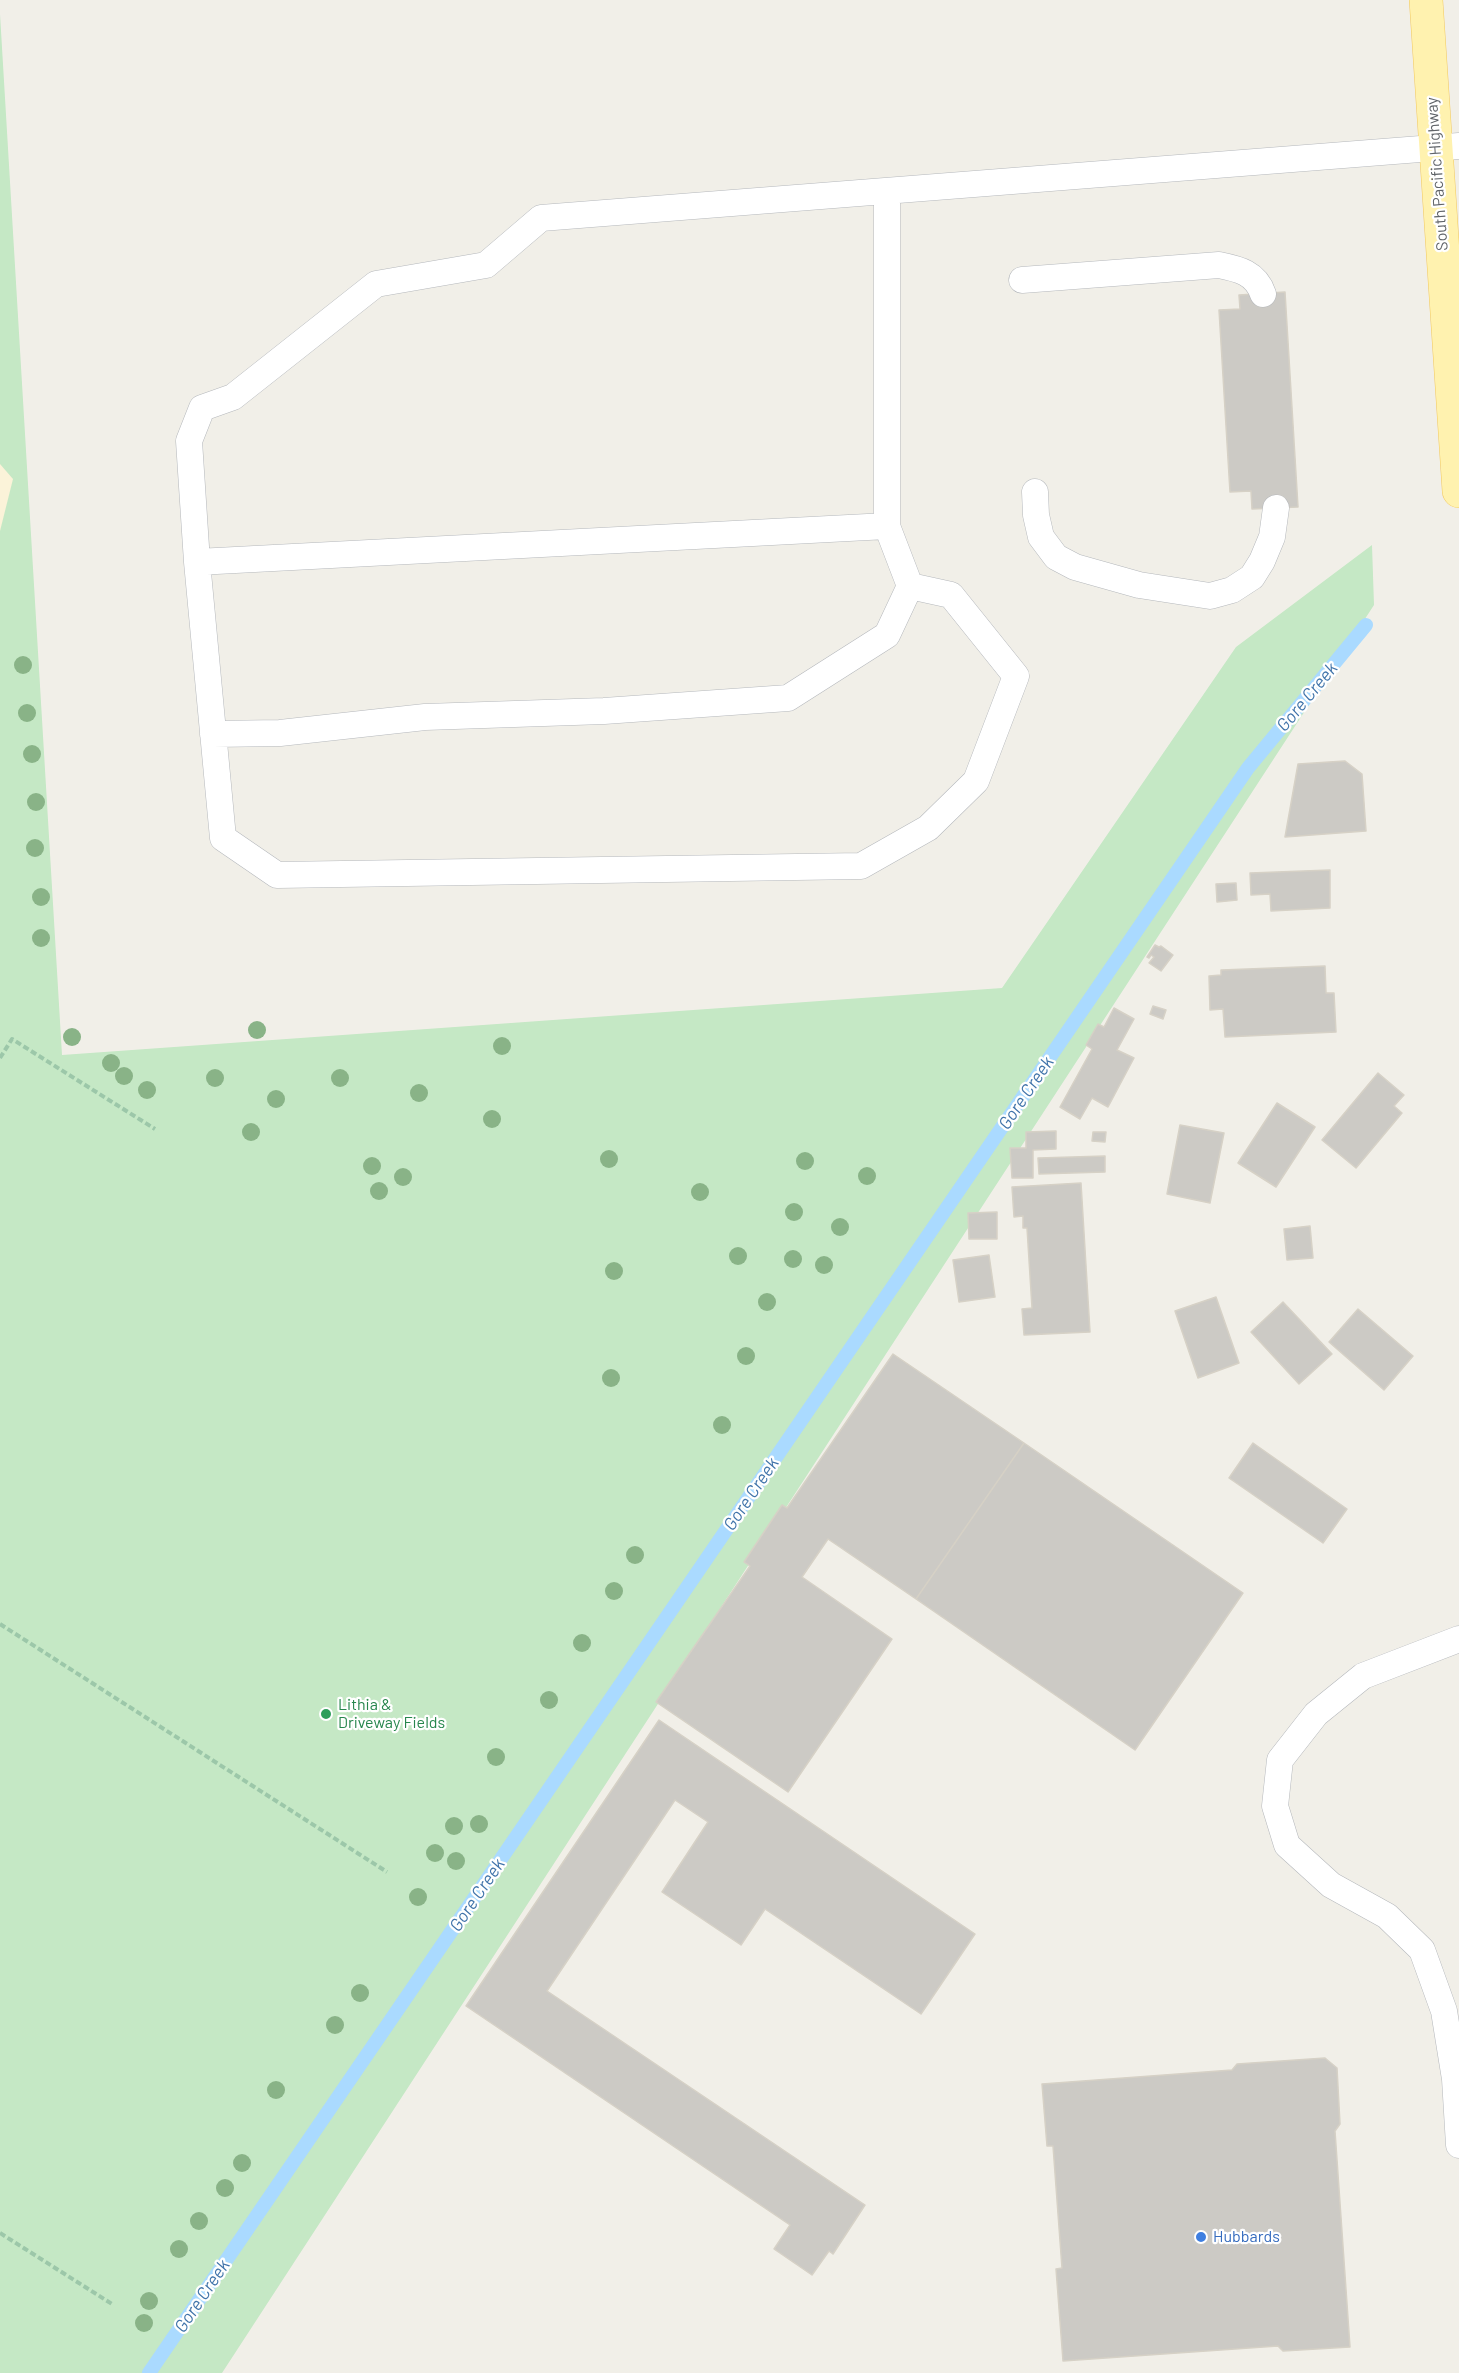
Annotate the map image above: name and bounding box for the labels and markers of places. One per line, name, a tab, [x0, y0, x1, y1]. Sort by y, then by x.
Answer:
place label: Lithia & Driveway Fields	[338, 1695, 445, 1733]
marker: Lithia & Driveway Fields	[319, 1707, 333, 1721]
place label: Hubbards	[1213, 2227, 1280, 2247]
marker: Hubbards	[1194, 2230, 1208, 2244]

